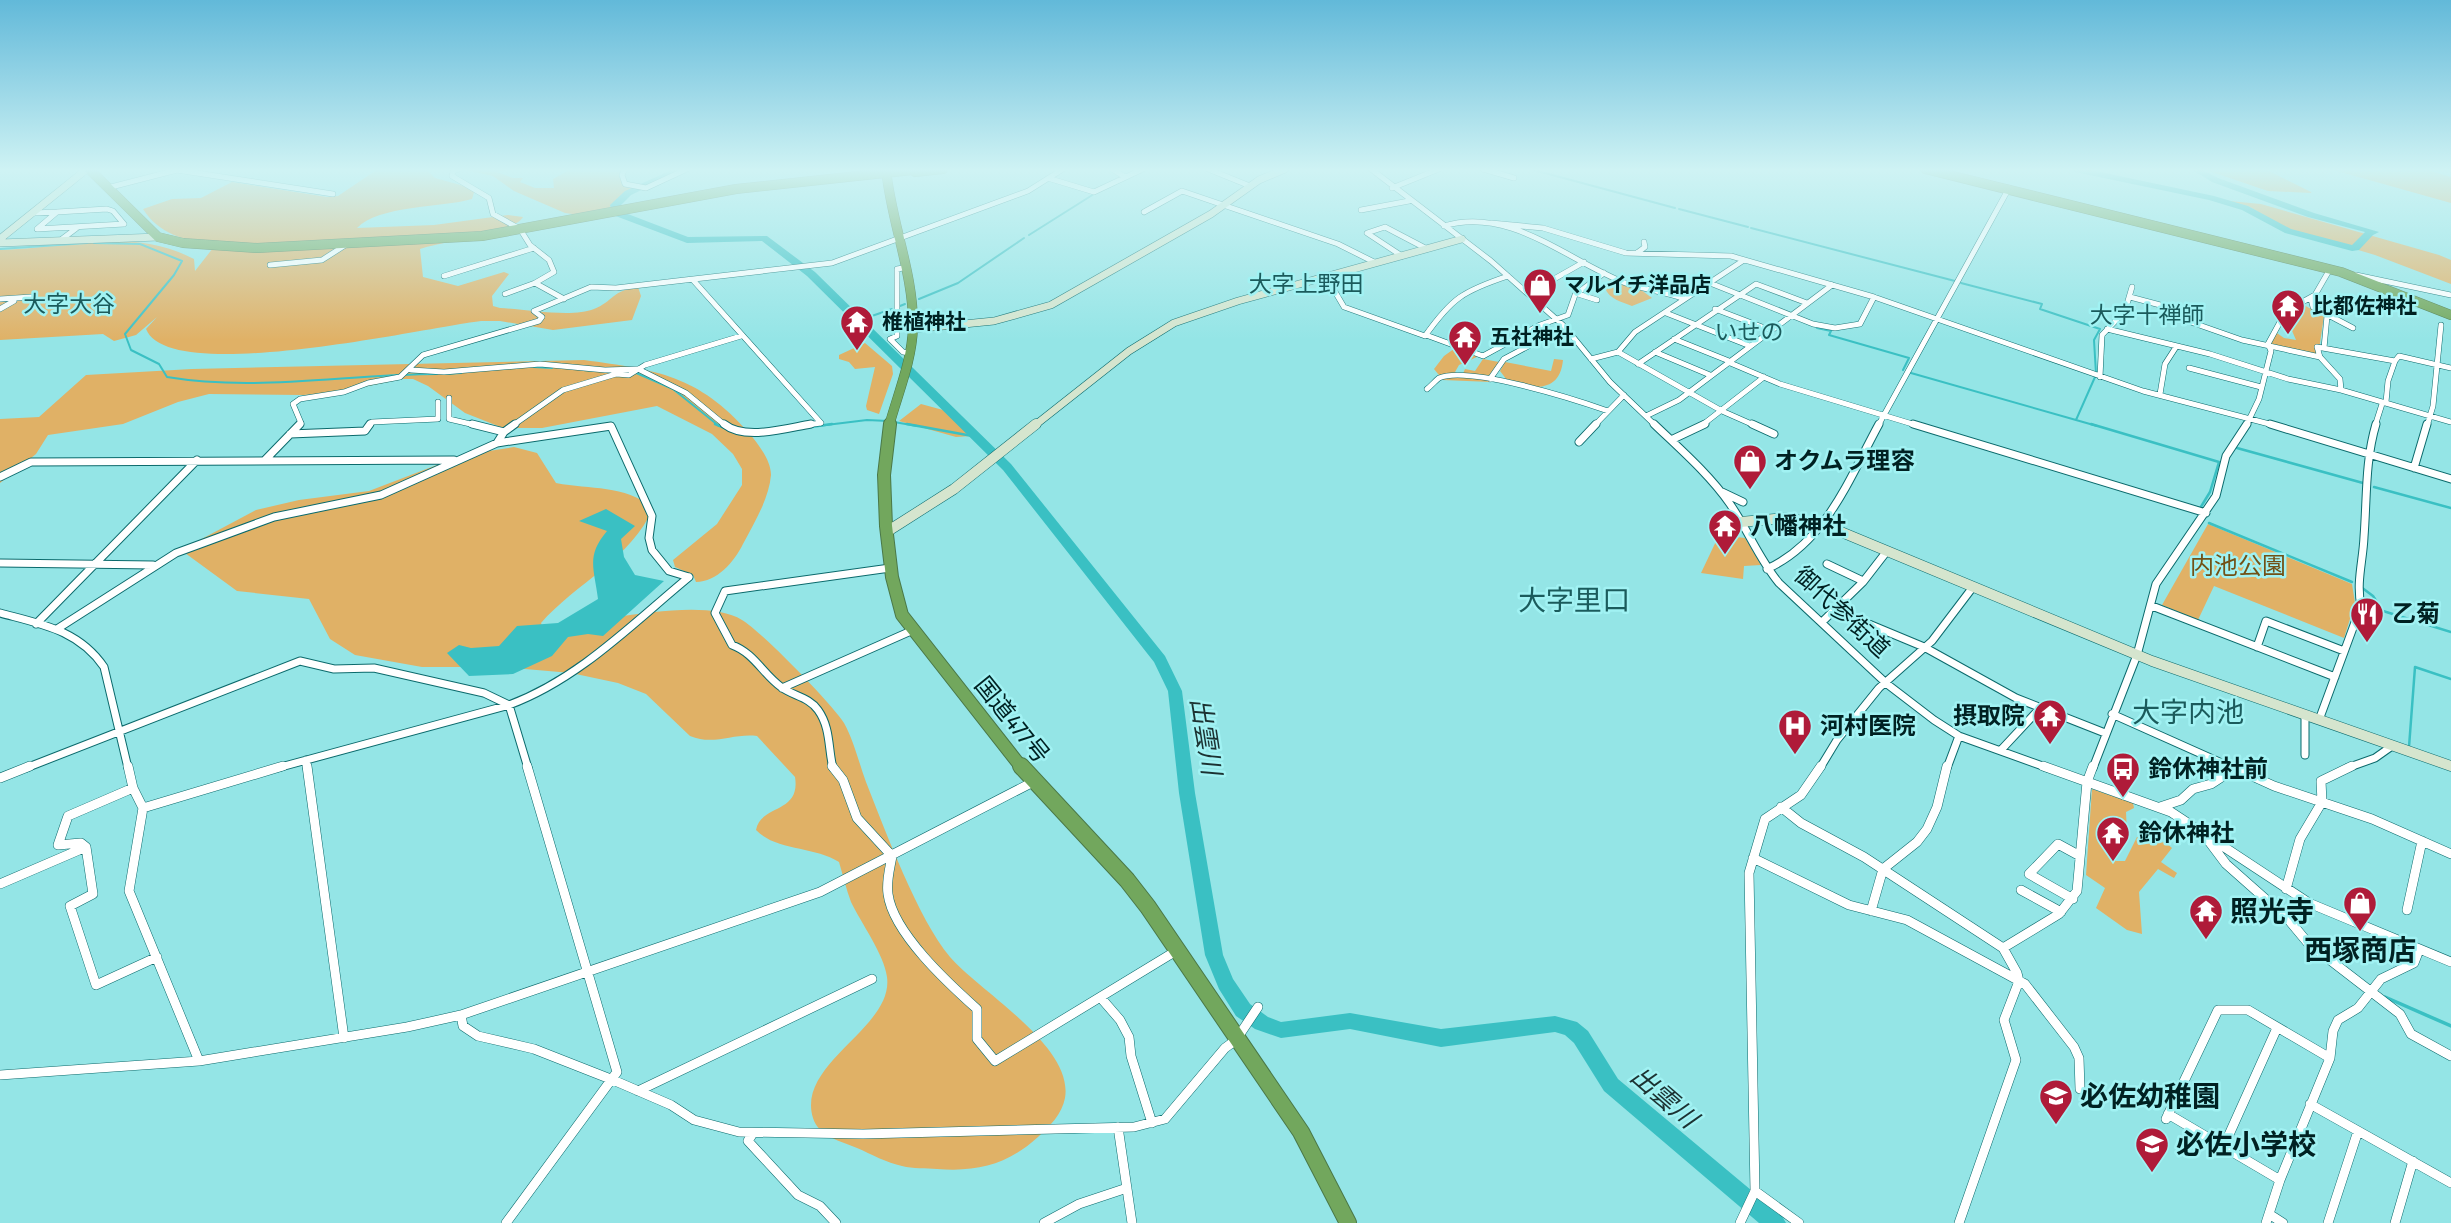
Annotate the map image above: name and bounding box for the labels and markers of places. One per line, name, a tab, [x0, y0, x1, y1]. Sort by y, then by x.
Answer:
shop icon: マルイチ洋品店	[1521, 266, 1559, 315]
place label: マルイチ洋品店	[1564, 272, 1711, 298]
temple icon: 比都佐神社	[2269, 287, 2307, 336]
place label: 比都佐神社	[2312, 293, 2417, 319]
temple icon: 椎植神社	[838, 303, 876, 352]
place label: 椎植神社	[882, 309, 966, 335]
temple icon: 五社神社	[1446, 318, 1484, 367]
place label: 五社神社	[1490, 324, 1574, 350]
shop icon: オクムラ理容	[1731, 442, 1769, 491]
place label: オクムラ理容	[1774, 447, 1914, 475]
temple icon: 八幡神社	[1706, 507, 1744, 556]
place label: 八幡神社	[1750, 512, 1846, 540]
restaurant icon: 乙菊	[2348, 595, 2386, 644]
place label: 乙菊	[2392, 600, 2440, 628]
temple icon: 摂取院	[2031, 697, 2069, 746]
place label: 摂取院	[1953, 702, 2025, 730]
hospital icon: 河村医院	[1776, 707, 1814, 756]
place label: 河村医院	[1820, 712, 1916, 740]
bus stop icon: 鈴休神社前	[2104, 750, 2142, 799]
place label: 鈴休神社前	[2148, 755, 2268, 783]
temple icon: 鈴休神社	[2094, 814, 2132, 863]
place label: 鈴休神社	[2138, 819, 2234, 847]
shop icon: 西塚商店	[2341, 884, 2379, 933]
temple icon: 照光寺	[2187, 892, 2225, 941]
place label: 照光寺	[2230, 895, 2314, 928]
place label: 西塚商店	[2304, 934, 2416, 967]
school or university icon: 必佐幼稚園	[2037, 1077, 2075, 1126]
place label: 必佐幼稚園	[2080, 1080, 2220, 1113]
school or university icon: 必佐小学校	[2133, 1125, 2171, 1174]
place label: 必佐小学校	[2176, 1128, 2316, 1161]

